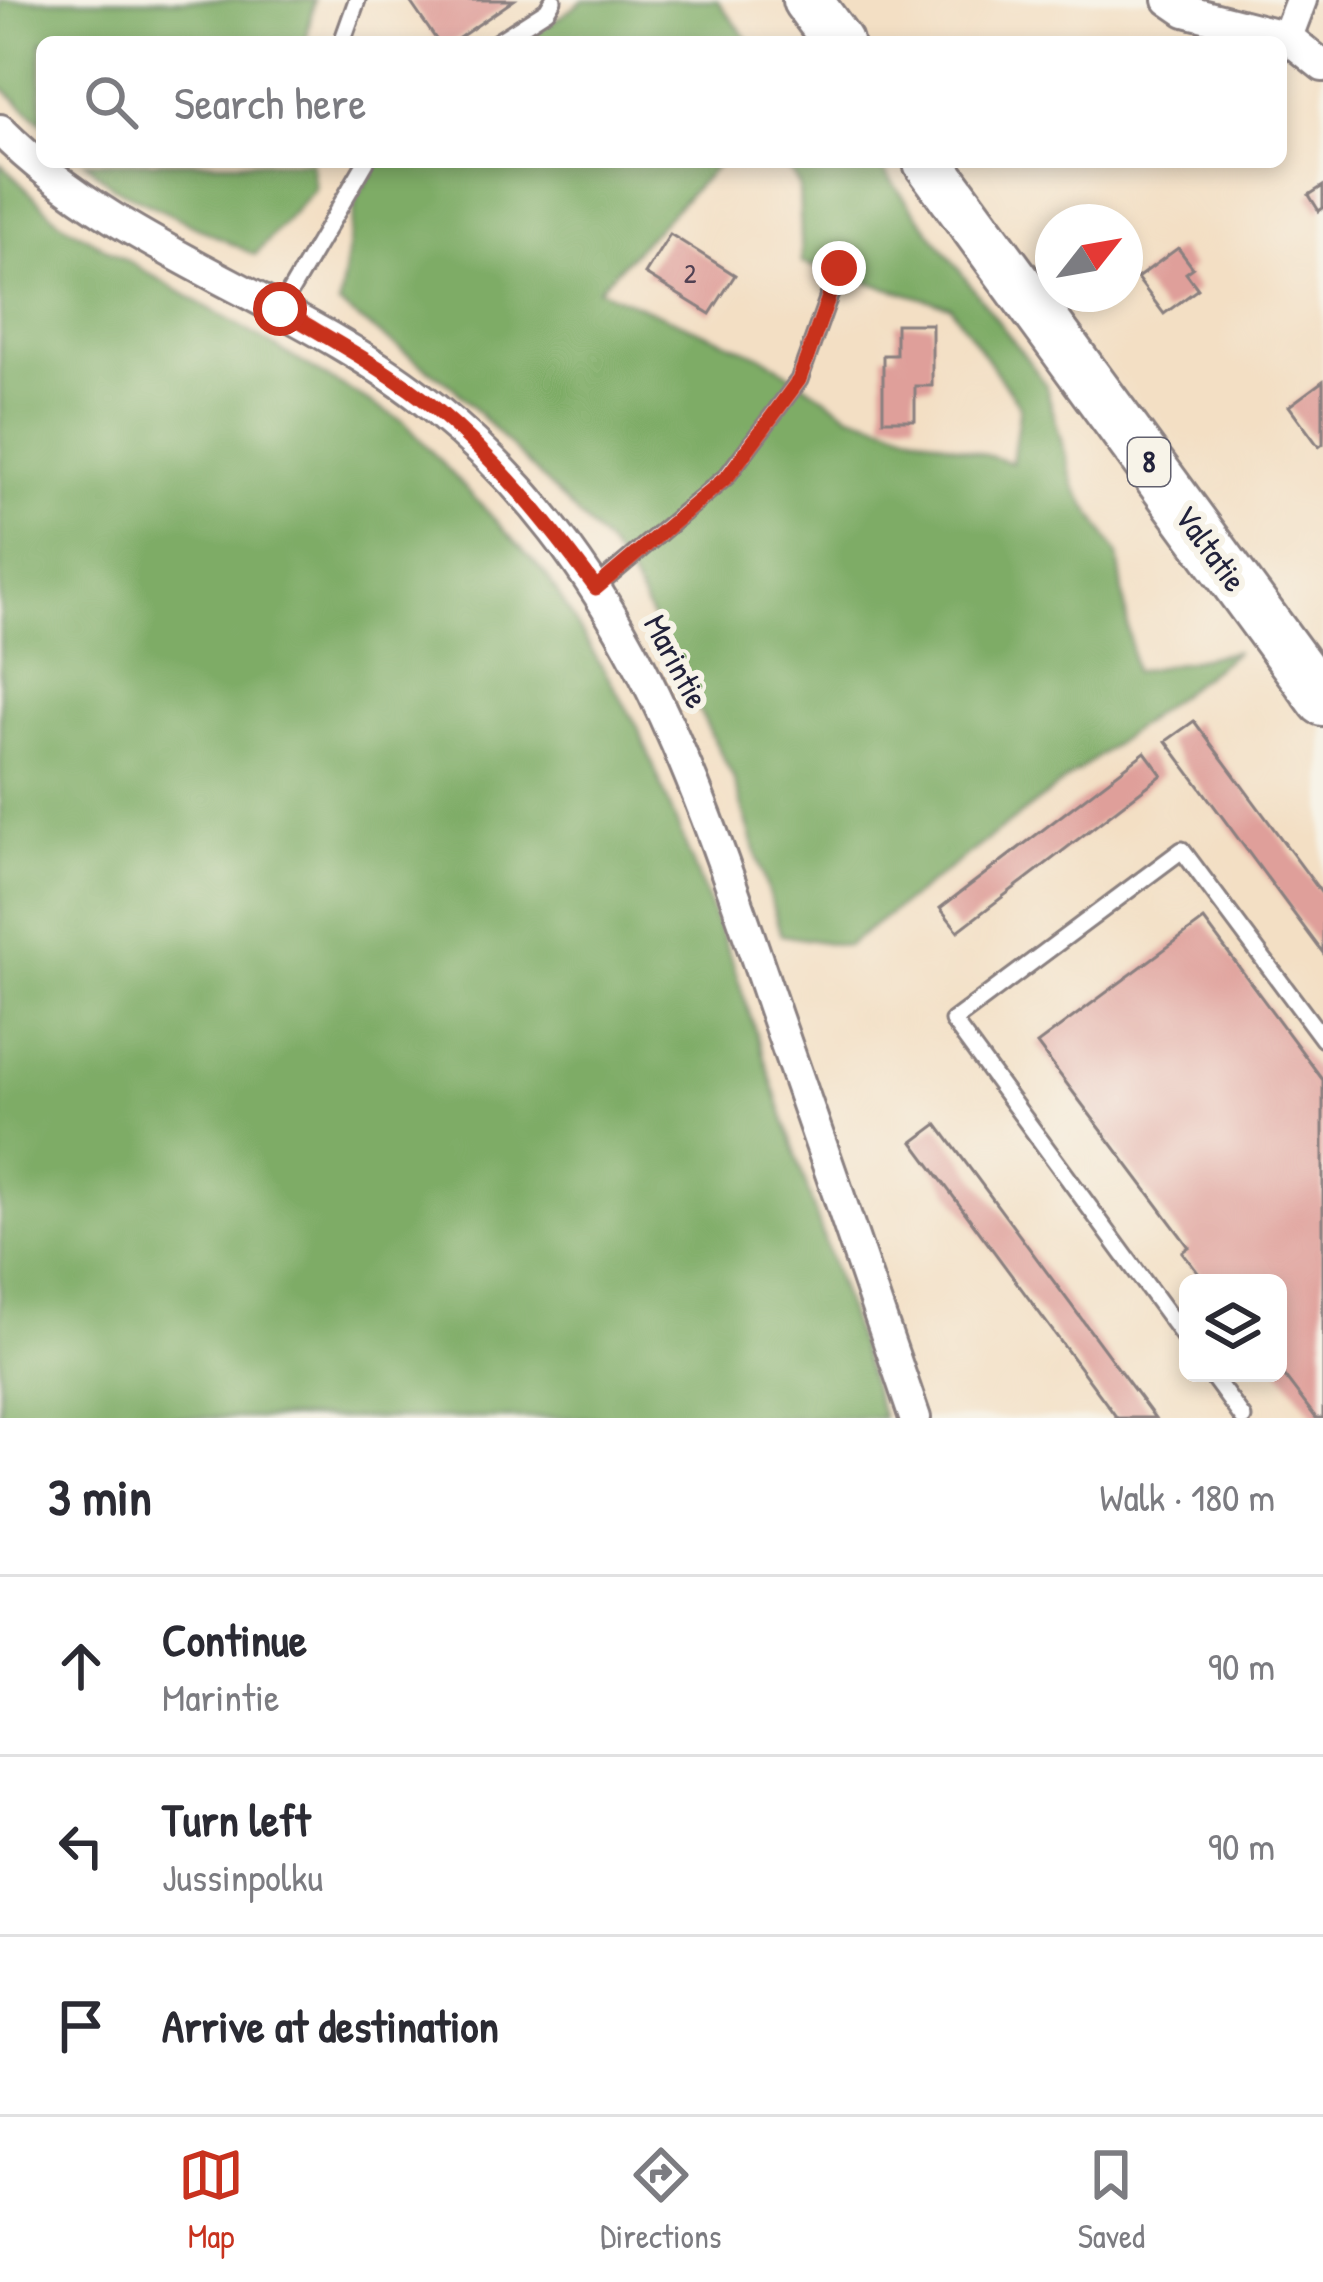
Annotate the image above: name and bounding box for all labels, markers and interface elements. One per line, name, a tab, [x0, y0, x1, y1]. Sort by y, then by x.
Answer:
search box	[36, 36, 1287, 168]
icon: search	[78, 69, 144, 135]
text: Search here	[174, 72, 366, 133]
north arrow	[1035, 204, 1143, 312]
route end	[812, 241, 866, 295]
house number: 2	[684, 255, 697, 291]
route start	[253, 282, 307, 336]
road number: 8	[1128, 438, 1170, 486]
street label: Valtatie	[1165, 496, 1257, 600]
street label: Marintie	[634, 607, 720, 715]
map controls	[1179, 1274, 1287, 1382]
button: layers	[1179, 1274, 1287, 1382]
text: 3 min	[48, 1462, 152, 1531]
text: Walk · 180 m	[1099, 1470, 1275, 1523]
text: Continue	[162, 1609, 307, 1670]
icon: ahead	[48, 1633, 114, 1699]
text: 90 m	[1208, 1639, 1275, 1692]
text: Marintie	[162, 1670, 280, 1723]
text: Turn left	[162, 1789, 311, 1850]
icon: left	[48, 1813, 114, 1879]
text: 90 m	[1208, 1819, 1275, 1872]
text: Jussinpolku	[162, 1850, 323, 1903]
icon: arrive	[48, 1993, 114, 2059]
text: Arrive at destination	[162, 1995, 499, 2056]
tab: Map	[178, 2142, 244, 2258]
tab: Directions	[600, 2142, 722, 2258]
tab: Saved	[1078, 2142, 1145, 2258]

